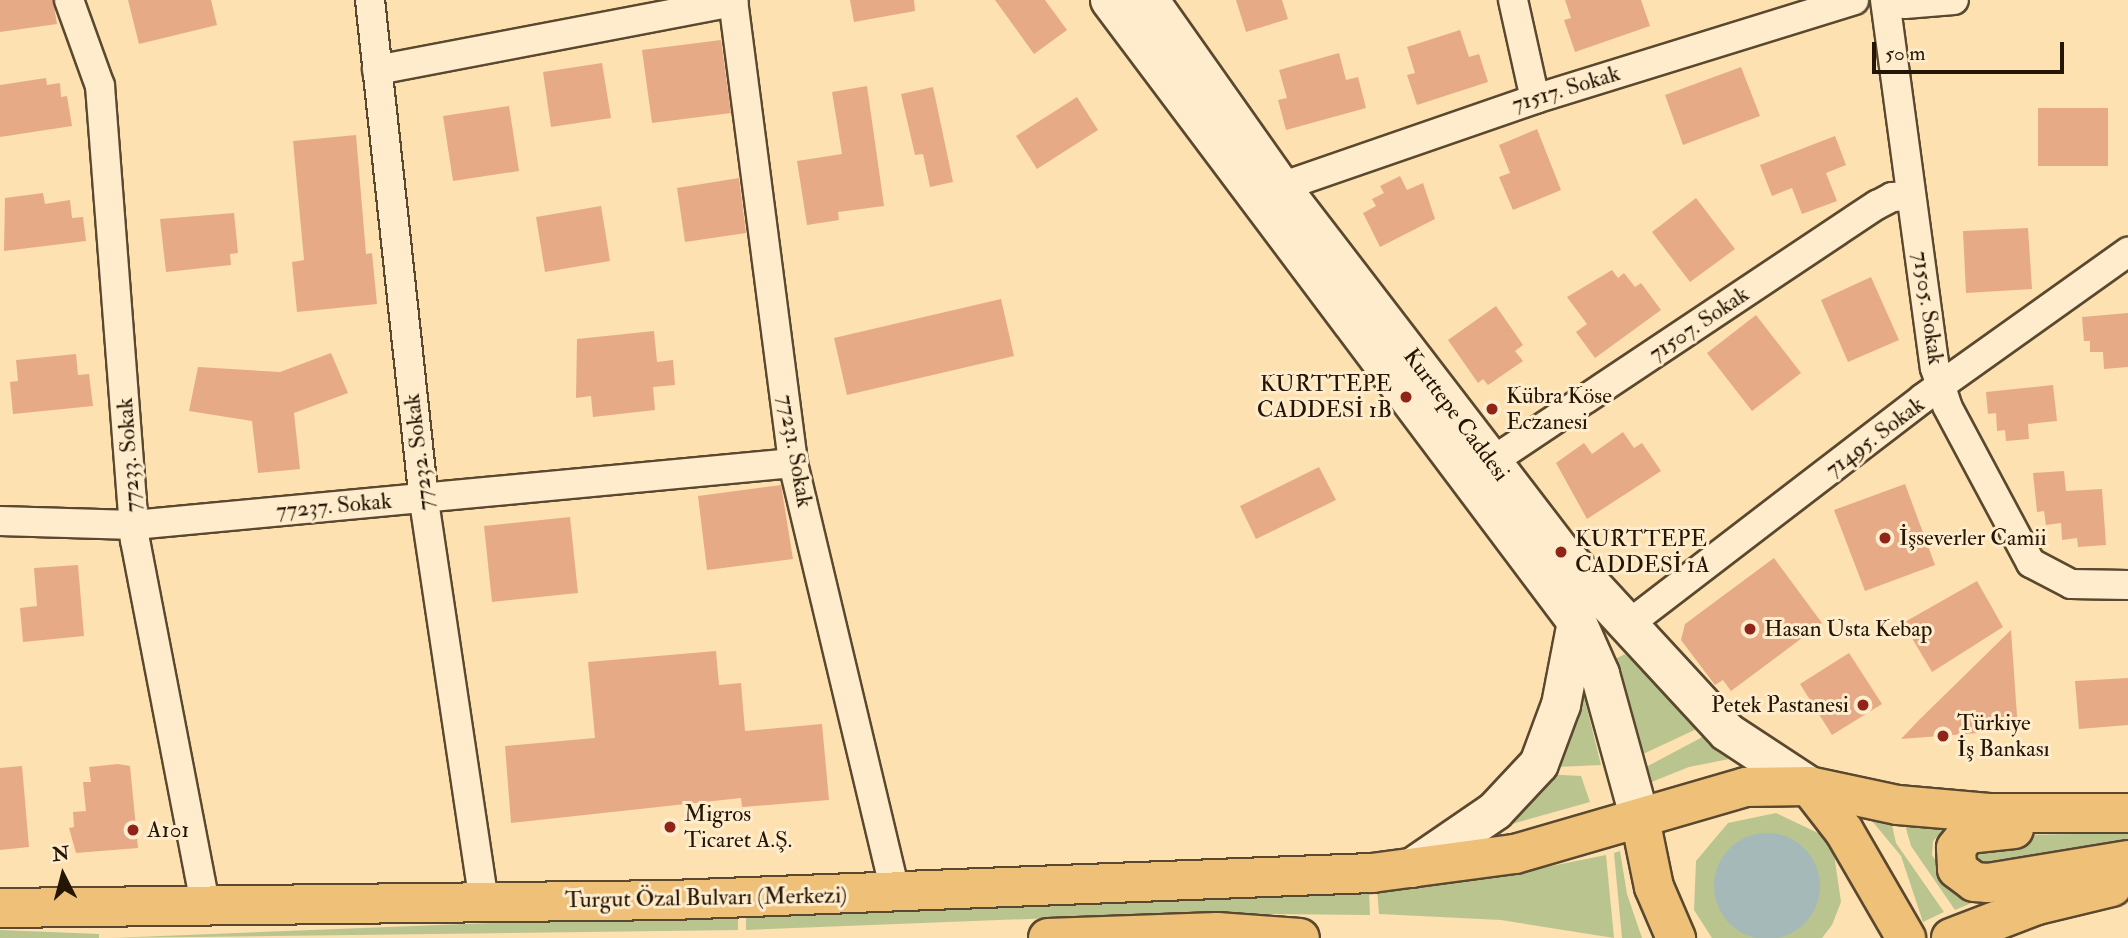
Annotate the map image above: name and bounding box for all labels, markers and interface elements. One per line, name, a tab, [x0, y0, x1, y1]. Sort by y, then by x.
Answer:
scale bar	[1876, 28, 2068, 72]
text: 50 m	[1885, 40, 1926, 67]
street label: 71517. Sokak	[1509, 60, 1623, 118]
street label: 71505. Sokak	[1906, 249, 1950, 367]
street label: 71507. Sokak	[1644, 280, 1754, 368]
street label: Kurttepe Caddesi	[1397, 343, 1515, 487]
place label: KURTTEPE CADDESİ 1B	[1257, 370, 1392, 424]
place label: Kübra Köse Eczanesi	[1506, 382, 1612, 436]
marker: KURTTEPE CADDESİ 1B	[1398, 389, 1414, 405]
street label: 71495. Sokak	[1820, 391, 1930, 483]
street label: 77232. Sokak	[398, 392, 440, 512]
street label: 77231. Sokak	[771, 392, 819, 510]
street label: 77233. Sokak	[111, 397, 147, 513]
marker: Kübra Köse Eczanesi	[1484, 401, 1500, 417]
street label: 77237. Sokak	[275, 487, 393, 525]
place label: İşseverler Camii	[1899, 524, 2047, 552]
place label: KURTTEPE CADDESİ 1A	[1575, 525, 1710, 579]
marker: İşseverler Camii	[1877, 530, 1893, 546]
marker: KURTTEPE CADDESİ 1A	[1553, 544, 1569, 560]
place label: Hasan Usta Kebap	[1764, 615, 1932, 643]
marker: Hasan Usta Kebap	[1742, 621, 1758, 637]
place label: Petek Pastanesi	[1711, 691, 1849, 719]
marker: Petek Pastanesi	[1855, 697, 1871, 713]
place label: Türkiye İş Bankası	[1957, 709, 2050, 763]
marker: Türkiye İş Bankası	[1935, 728, 1951, 744]
place label: Migros Ticaret A.Ş.	[684, 800, 792, 854]
place label: A101	[147, 816, 190, 844]
marker: Migros Ticaret A.Ş.	[662, 819, 678, 835]
marker: A101	[125, 822, 141, 838]
north arrow	[28, 840, 98, 910]
text: N	[51, 841, 71, 867]
street label: Turgut Özal Bulvarı (Merkezi)	[565, 882, 847, 914]

